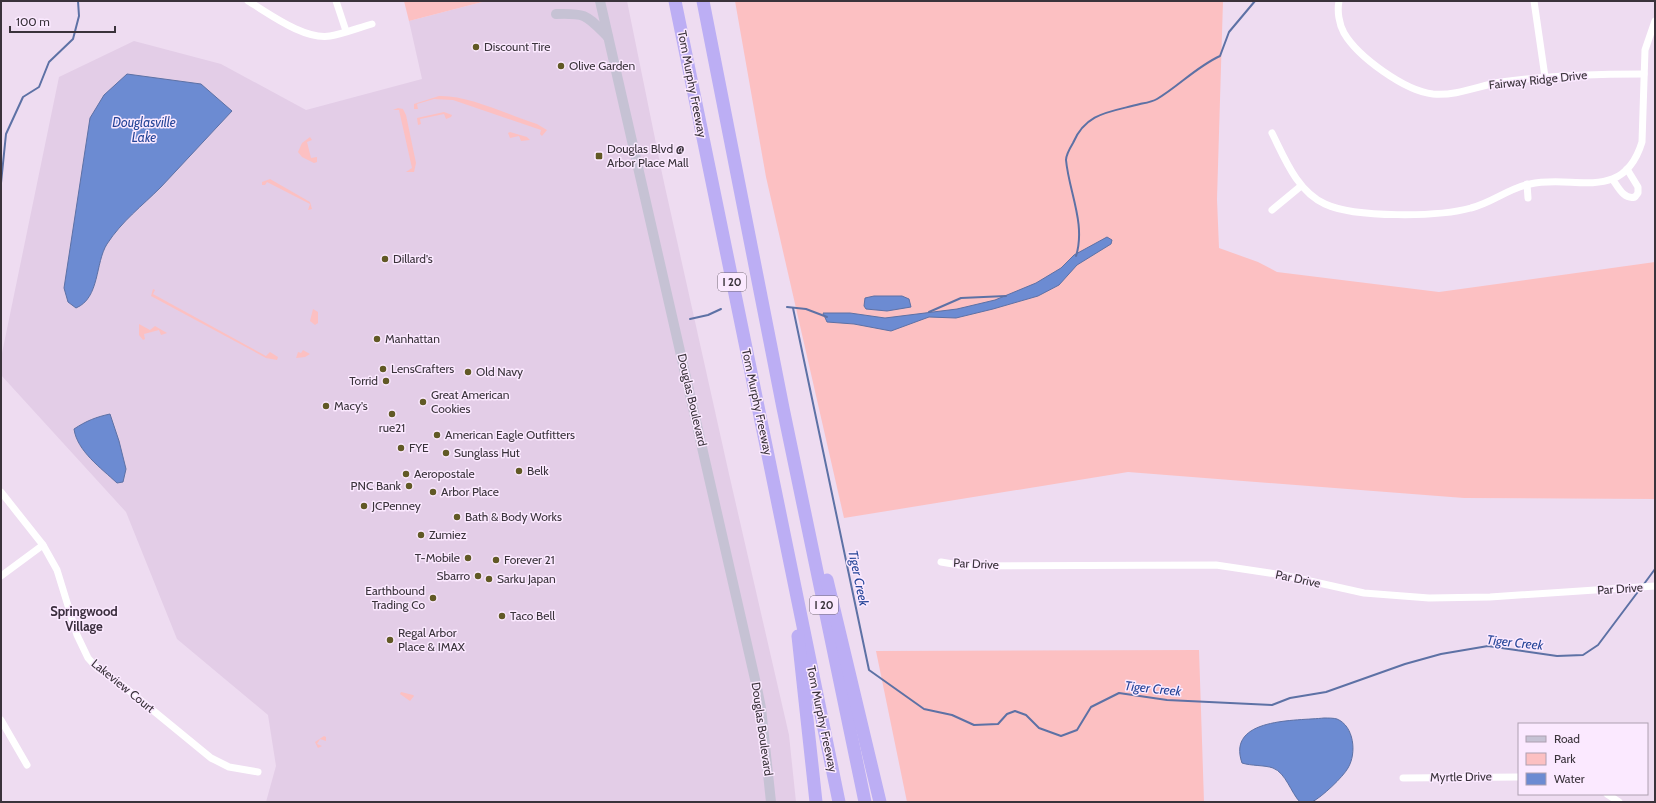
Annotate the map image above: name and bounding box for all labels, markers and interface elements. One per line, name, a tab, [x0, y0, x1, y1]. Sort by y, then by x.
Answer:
scale bar	[10, 8, 115, 34]
text: 100 m	[16, 14, 50, 29]
street label: Tom Murphy Freeway	[675, 29, 710, 139]
place label: Discount Tire	[484, 39, 550, 54]
marker: Discount Tire	[471, 42, 481, 52]
place label: Olive Garden	[569, 58, 635, 73]
marker: Olive Garden	[556, 61, 566, 71]
street label: Fairway Ridge Drive	[1488, 67, 1588, 92]
water label: Douglasville Lake	[112, 114, 176, 145]
place label: Douglas Blvd @ Arbor Place Mall	[607, 141, 689, 170]
marker: Douglas Blvd @ Arbor Place Mall	[594, 151, 604, 161]
place label: Dillard's	[393, 251, 433, 266]
marker: Dillard's	[380, 254, 390, 264]
road number: I 20	[718, 273, 746, 291]
place label: Manhattan	[385, 331, 440, 346]
marker: Manhattan	[372, 334, 382, 344]
street label: Tom Murphy Freeway	[739, 347, 776, 457]
street label: Douglas Boulevard	[675, 352, 710, 448]
place label: LensCrafters	[391, 361, 454, 376]
marker: LensCrafters	[378, 364, 388, 374]
place label: Old Navy	[476, 364, 523, 379]
marker: Old Navy	[463, 367, 473, 377]
place label: Torrid	[349, 373, 378, 388]
marker: Torrid	[381, 376, 391, 386]
place label: Great American Cookies	[431, 387, 510, 416]
marker: Great American Cookies	[418, 397, 428, 407]
place label: Macy's	[334, 398, 368, 413]
marker: Macy's	[321, 401, 331, 411]
marker: rue21	[387, 409, 397, 419]
place label: rue21	[379, 420, 405, 435]
place label: American Eagle Outfitters	[445, 427, 575, 442]
marker: American Eagle Outfitters	[432, 430, 442, 440]
place label: FYE	[409, 440, 429, 455]
marker: FYE	[396, 443, 406, 453]
place label: Sunglass Hut	[454, 445, 520, 460]
marker: Sunglass Hut	[441, 448, 451, 458]
place label: Belk	[527, 463, 549, 478]
place label: Aeropostale	[414, 466, 475, 481]
marker: Belk	[514, 466, 524, 476]
marker: Aeropostale	[401, 469, 411, 479]
place label: PNC Bank	[351, 478, 402, 493]
marker: PNC Bank	[404, 481, 414, 491]
place label: Arbor Place	[441, 484, 499, 499]
marker: Arbor Place	[428, 487, 438, 497]
place label: JCPenney	[371, 498, 421, 513]
marker: JCPenney	[359, 501, 369, 511]
place label: Bath & Body Works	[465, 509, 562, 524]
marker: Bath & Body Works	[452, 512, 462, 522]
place label: Zumiez	[429, 527, 467, 542]
marker: Zumiez	[416, 530, 426, 540]
water label: Tiger Creek	[845, 549, 873, 608]
place label: T-Mobile	[415, 550, 460, 565]
place label: Forever 21	[504, 552, 555, 567]
marker: T-Mobile	[463, 553, 473, 563]
marker: Forever 21	[491, 555, 501, 565]
street label: Par Drive	[953, 555, 999, 572]
street label: Par Drive	[1274, 566, 1322, 591]
place label: Sbarro	[437, 568, 470, 583]
marker: Sbarro	[473, 571, 483, 581]
place label: Sarku Japan	[497, 571, 556, 586]
marker: Sarku Japan	[484, 574, 494, 584]
street label: Par Drive	[1597, 579, 1643, 598]
place label: Earthbound Trading Co	[365, 583, 425, 612]
marker: Earthbound Trading Co	[428, 593, 438, 603]
road number: I 20	[810, 596, 838, 614]
district label: Springwood Village	[50, 603, 118, 634]
place label: Taco Bell	[510, 608, 555, 623]
marker: Taco Bell	[497, 611, 507, 621]
place label: Regal Arbor Place & IMAX	[398, 625, 466, 654]
water label: Tiger Creek	[1486, 631, 1544, 653]
marker: Regal Arbor Place & IMAX	[385, 635, 395, 645]
street label: Lakeview Court	[89, 656, 158, 716]
street label: Tom Murphy Freeway	[804, 664, 841, 774]
water label: Tiger Creek	[1124, 677, 1182, 699]
street label: Douglas Boulevard	[748, 681, 777, 777]
legend	[1518, 723, 1648, 795]
text: Road	[1554, 731, 1580, 746]
text: Park	[1554, 751, 1576, 766]
street label: Myrtle Drive	[1430, 768, 1492, 785]
text: Water	[1554, 771, 1585, 786]

